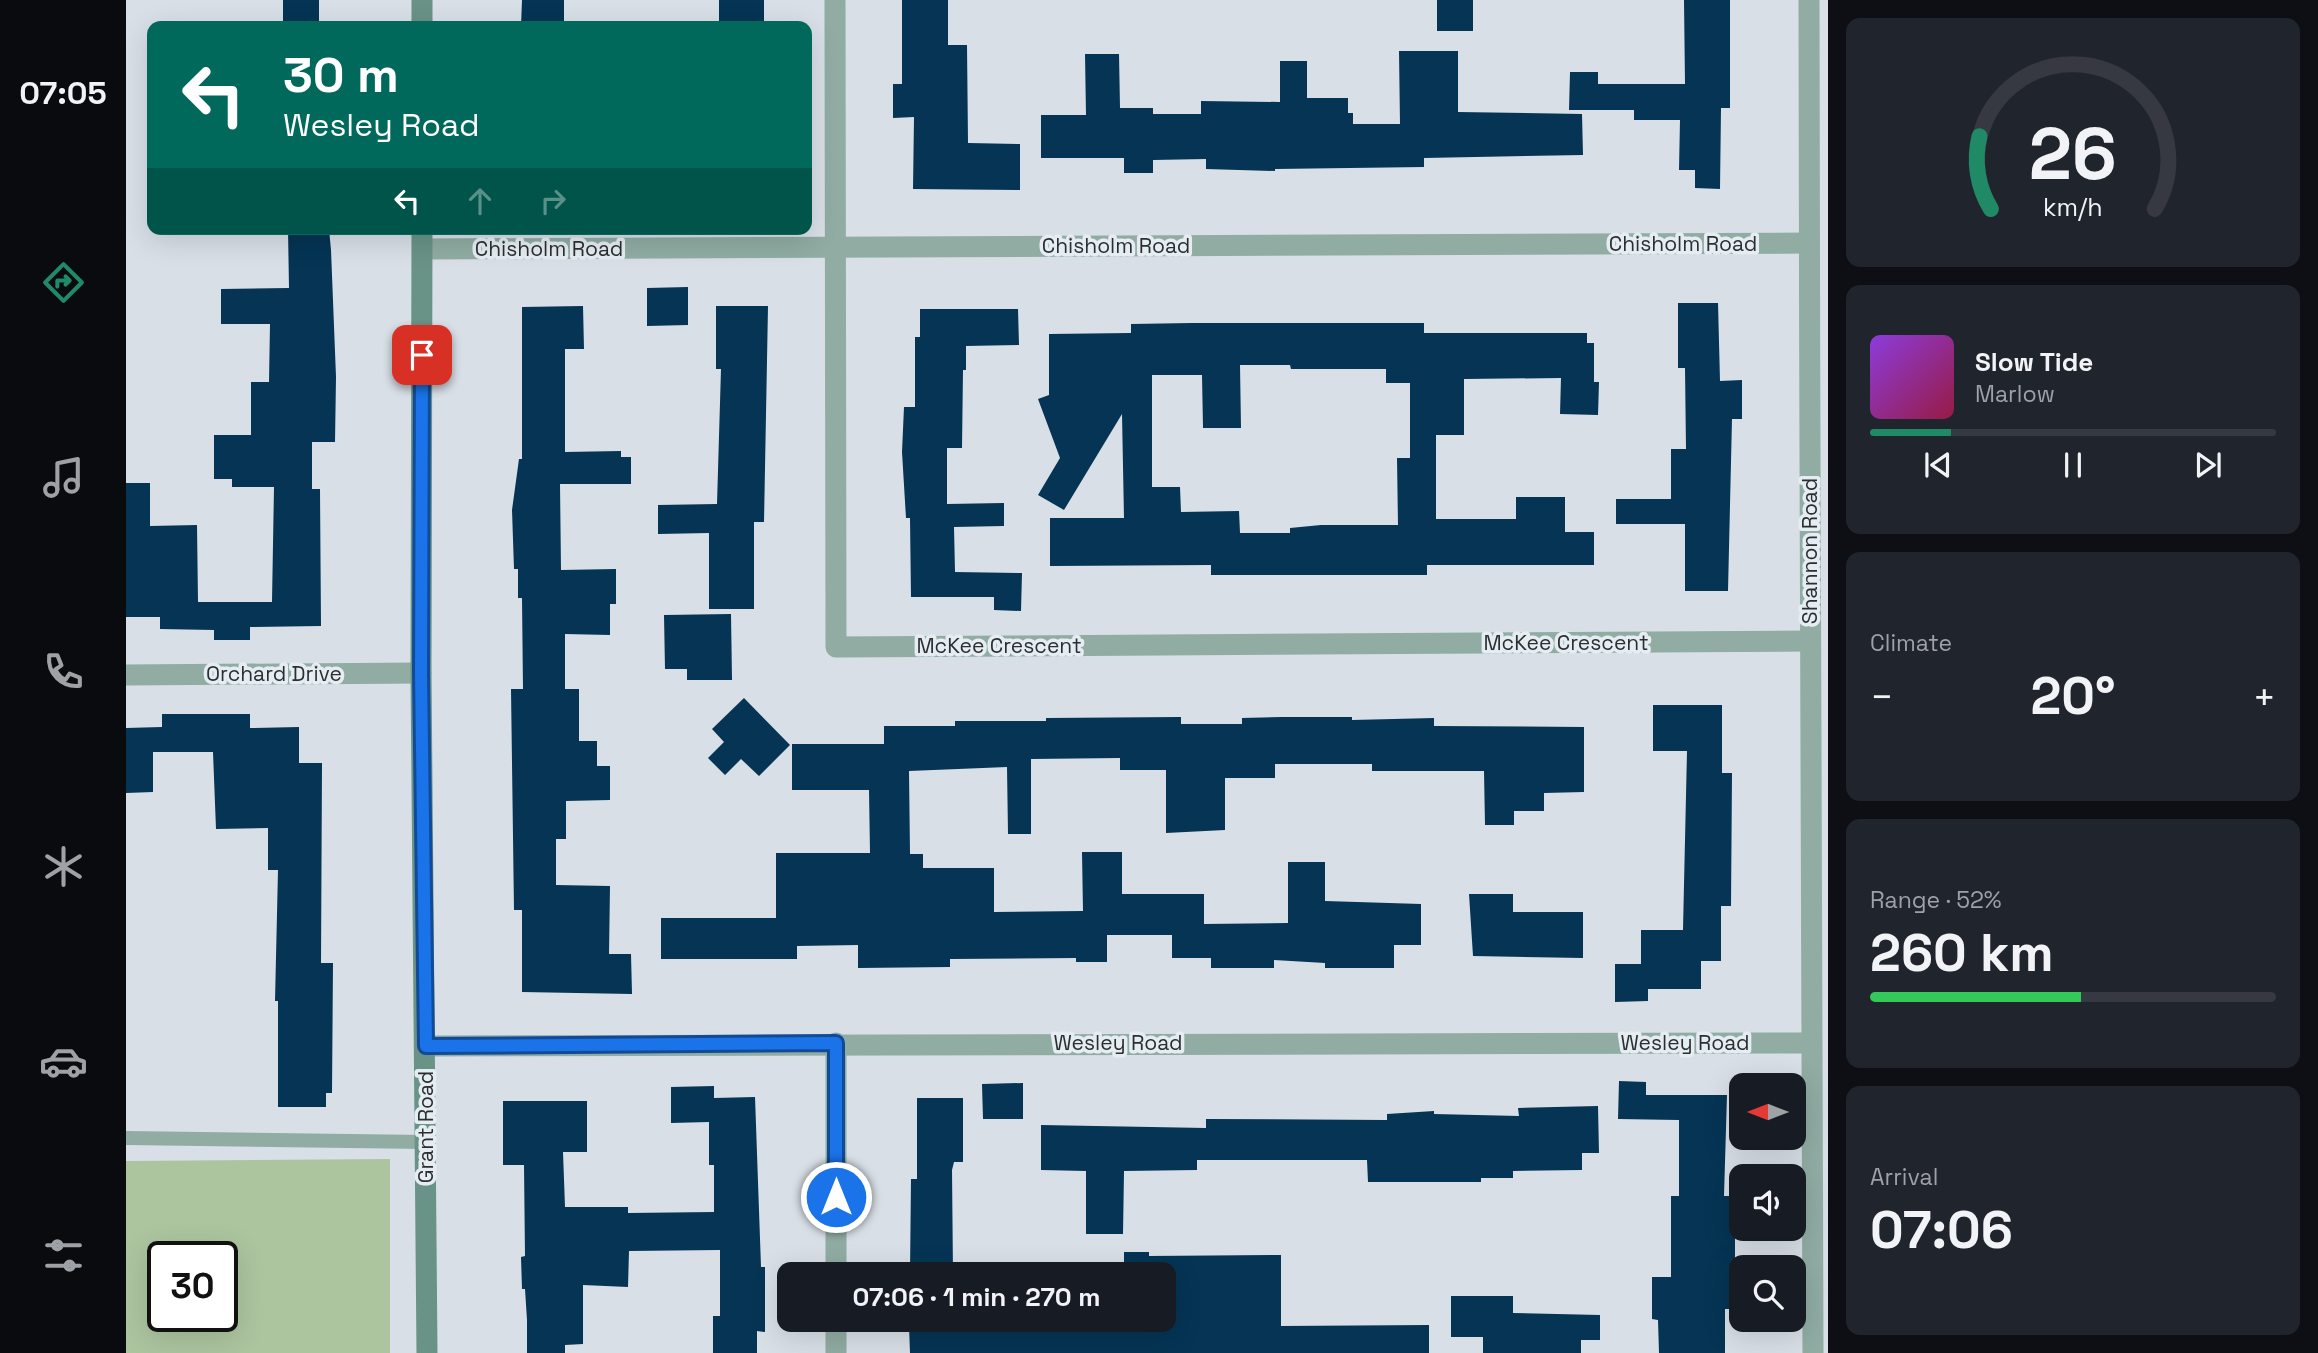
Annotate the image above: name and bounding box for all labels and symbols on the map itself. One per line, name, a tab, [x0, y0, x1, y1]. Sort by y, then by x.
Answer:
street label: Chisholm Road	[1609, 230, 1757, 257]
street label: Chisholm Road	[1042, 232, 1190, 259]
street label: Chisholm Road	[475, 235, 623, 262]
pin	[392, 325, 452, 385]
street label: Shannon Road	[1796, 478, 1823, 624]
street label: McKee Crescent	[1483, 629, 1649, 656]
street label: McKee Crescent	[916, 632, 1082, 659]
street label: Orchard Drive	[206, 660, 342, 687]
street label: Wesley Road	[1054, 1029, 1182, 1056]
street label: Wesley Road	[1621, 1029, 1749, 1056]
street label: Grant Road	[412, 1071, 439, 1183]
north arrow	[1729, 1073, 1806, 1150]
position arrow	[799, 1160, 873, 1234]
speed limit sign: 30	[147, 1241, 238, 1332]

